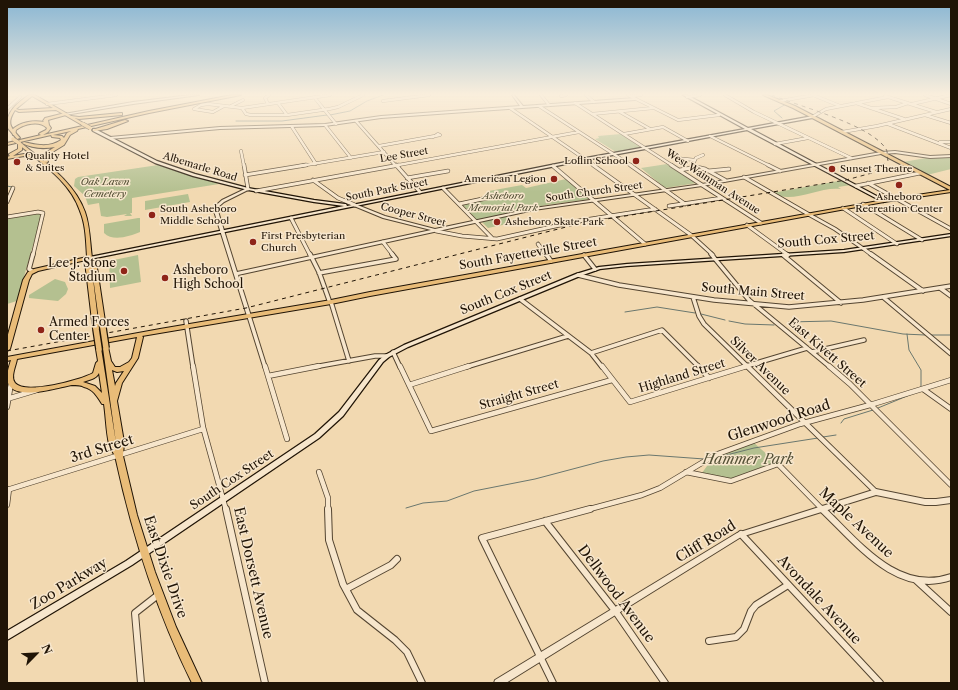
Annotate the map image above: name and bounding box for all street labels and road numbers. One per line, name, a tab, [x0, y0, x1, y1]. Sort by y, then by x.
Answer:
street label: Lee Street	[379, 145, 429, 165]
street label: West Wainman Avenue	[664, 147, 762, 217]
street label: Albemarle Road	[162, 150, 238, 184]
street label: South Park Street	[345, 176, 429, 204]
street label: South Church Street	[545, 179, 643, 205]
street label: Cooper Street	[379, 201, 447, 229]
street label: South Cox Street	[777, 229, 875, 251]
street label: South Fayetteville Street	[458, 235, 598, 273]
street label: South Cox Street	[458, 268, 554, 318]
street label: South Main Street	[701, 280, 805, 304]
street label: East Kivett Street	[785, 315, 869, 391]
street label: Silver Avenue	[727, 334, 793, 398]
street label: Highland Street	[637, 356, 727, 396]
street label: Straight Street	[478, 377, 560, 413]
street label: Glenwood Road	[726, 396, 832, 446]
street label: 3rd Street	[68, 431, 136, 467]
street label: South Cox Street	[188, 447, 276, 513]
street label: Maple Avenue	[815, 484, 897, 562]
street label: East Dorsett Avenue	[230, 505, 276, 641]
street label: East Dixie Drive	[140, 513, 190, 621]
street label: Cliff Road	[673, 517, 739, 567]
street label: Dellwood Avenue	[574, 542, 658, 646]
street label: Avondale Avenue	[773, 552, 865, 648]
street label: Zoo Parkway	[28, 555, 110, 613]

